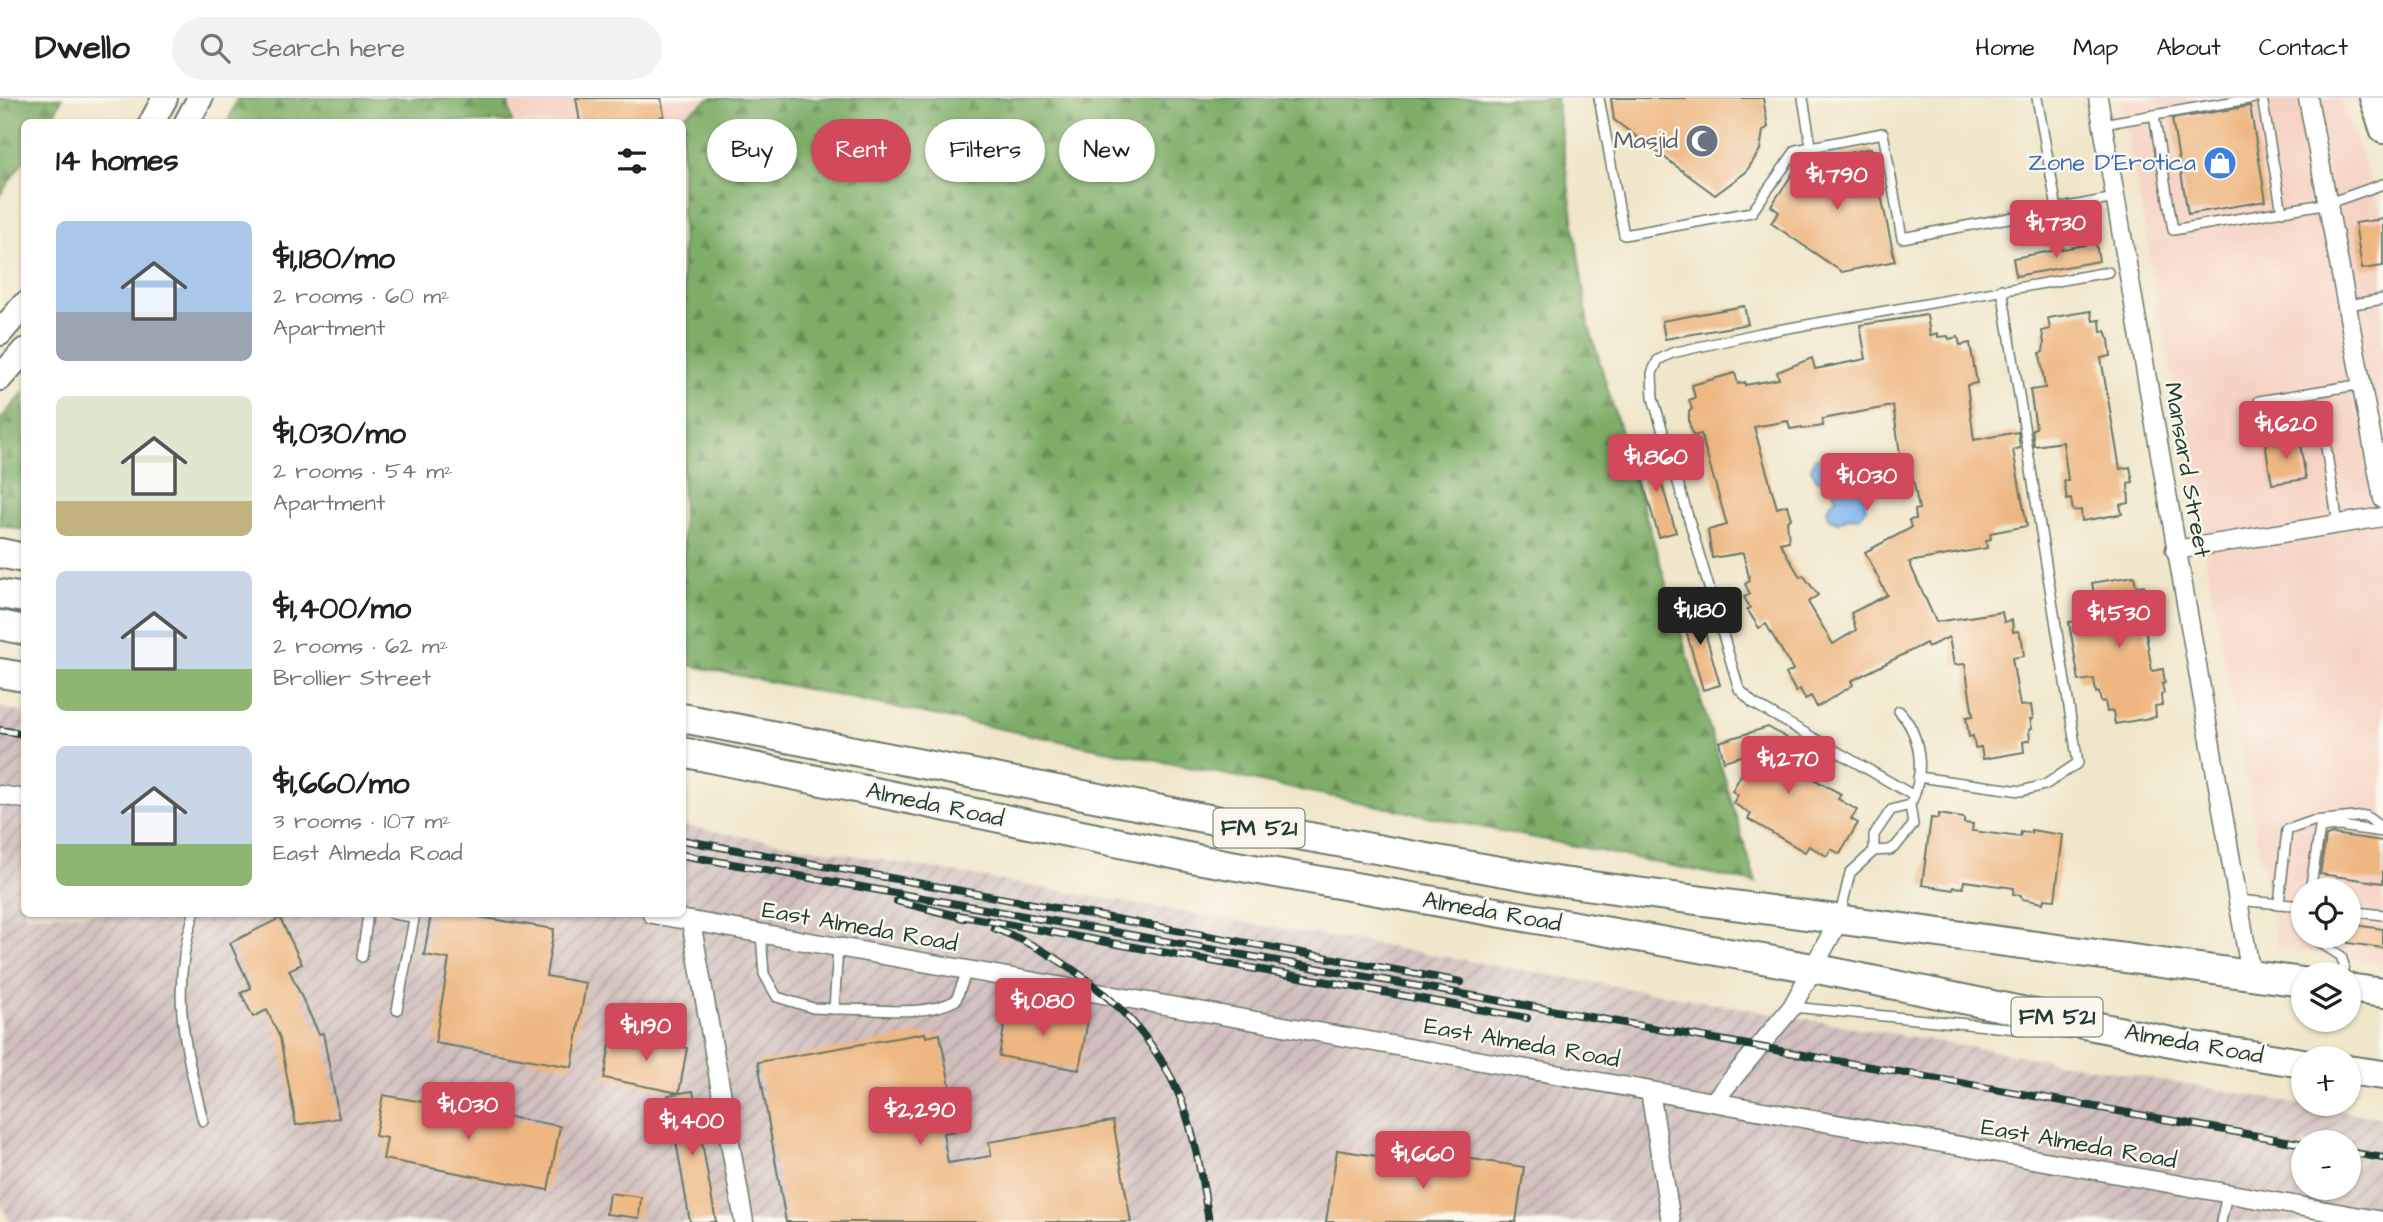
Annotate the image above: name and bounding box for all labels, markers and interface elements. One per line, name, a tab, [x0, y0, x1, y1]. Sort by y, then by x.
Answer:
search box	[172, 17, 662, 80]
text: Dwello	[35, 25, 130, 71]
icon: search	[196, 29, 234, 67]
text: Search here	[252, 30, 405, 66]
text: Home	[1975, 31, 2035, 65]
text: Map	[2073, 31, 2118, 65]
text: About	[2156, 31, 2221, 65]
text: Contact	[2259, 31, 2348, 65]
chip: Buy	[707, 119, 797, 182]
chip: Rent	[811, 119, 911, 182]
chip: Filters	[925, 119, 1045, 182]
chip: New	[1059, 119, 1155, 182]
mosque icon: Masjid	[1683, 122, 1721, 160]
place label: Masjid	[1614, 124, 1678, 158]
text: 14 homes	[56, 140, 179, 182]
icon: filters	[613, 142, 651, 180]
shop icon: Zone D’Erotica	[2201, 144, 2239, 182]
place label: Zone D’Erotica	[2028, 146, 2196, 180]
pin: $1,790	[1780, 152, 1894, 212]
text: $1,790	[1806, 159, 1868, 191]
pin: $1,730	[1999, 200, 2113, 260]
text: $1,730	[2026, 207, 2086, 239]
text: $1,180/mo	[273, 238, 395, 280]
icon: home	[112, 249, 196, 333]
text: 2 rooms · 60 m²	[273, 280, 450, 312]
text: Apartment	[273, 312, 385, 344]
street label: Mansard Street	[2155, 380, 2219, 561]
pin: $1,620	[2229, 402, 2343, 461]
text: $1,620	[2255, 408, 2317, 440]
text: $1,030/mo	[273, 413, 406, 455]
icon: home	[112, 424, 196, 508]
pin: $1,860	[1599, 434, 1713, 494]
text: $1,860	[1624, 441, 1688, 473]
pin: $1,030	[1810, 454, 1924, 513]
text: 2 rooms · 54 m²	[273, 455, 453, 487]
text: $1,030	[1837, 460, 1897, 492]
text: Apartment	[273, 487, 385, 519]
text: $1,400/mo	[273, 588, 411, 630]
pin: $1,180	[1643, 588, 1757, 647]
pin: $1,530	[2062, 590, 2176, 650]
text: $1,180	[1674, 594, 1726, 626]
text: $1,530	[2088, 597, 2150, 629]
icon: home	[112, 599, 196, 683]
text: 2 rooms · 62 m²	[273, 630, 448, 662]
text: Brollier Street	[273, 662, 431, 694]
pin: $1,270	[1731, 736, 1845, 796]
text: $1,270	[1757, 743, 1819, 775]
text: $1,660/mo	[273, 763, 409, 805]
icon: home	[112, 774, 196, 858]
street label: Almeda Road	[863, 774, 1007, 836]
text: 3 rooms · 107 m²	[273, 805, 451, 837]
road number: FM 521	[1214, 808, 1304, 848]
text: East Almeda Road	[273, 837, 463, 869]
map controls	[2291, 878, 2361, 1200]
button: locate	[2291, 878, 2361, 948]
street label: Almeda Road	[1420, 883, 1564, 941]
street label: East Almeda Road	[760, 893, 960, 961]
button: layers	[2291, 962, 2361, 1032]
pin: $1,080	[986, 978, 1100, 1038]
text: $1,080	[1011, 985, 1075, 1017]
road number: FM 521	[2011, 998, 2102, 1036]
pin: $1,190	[589, 1004, 703, 1063]
street label: East Almeda Road	[1422, 1009, 1622, 1077]
text: $1,190	[621, 1010, 671, 1042]
street label: Almeda Road	[2122, 1015, 2266, 1073]
button: +	[2291, 1046, 2361, 1116]
pin: $1,030	[411, 1082, 525, 1142]
pin: $2,290	[863, 1088, 977, 1147]
text: $1,030	[438, 1089, 498, 1121]
text: $2,290	[885, 1094, 955, 1126]
pin: $1,400	[635, 1098, 749, 1158]
text: $1,400	[660, 1105, 724, 1137]
street label: East Almeda Road	[1979, 1110, 2179, 1178]
button: −	[2291, 1130, 2361, 1200]
pin: $1,660	[1366, 1132, 1480, 1191]
text: $1,660	[1391, 1138, 1455, 1170]

